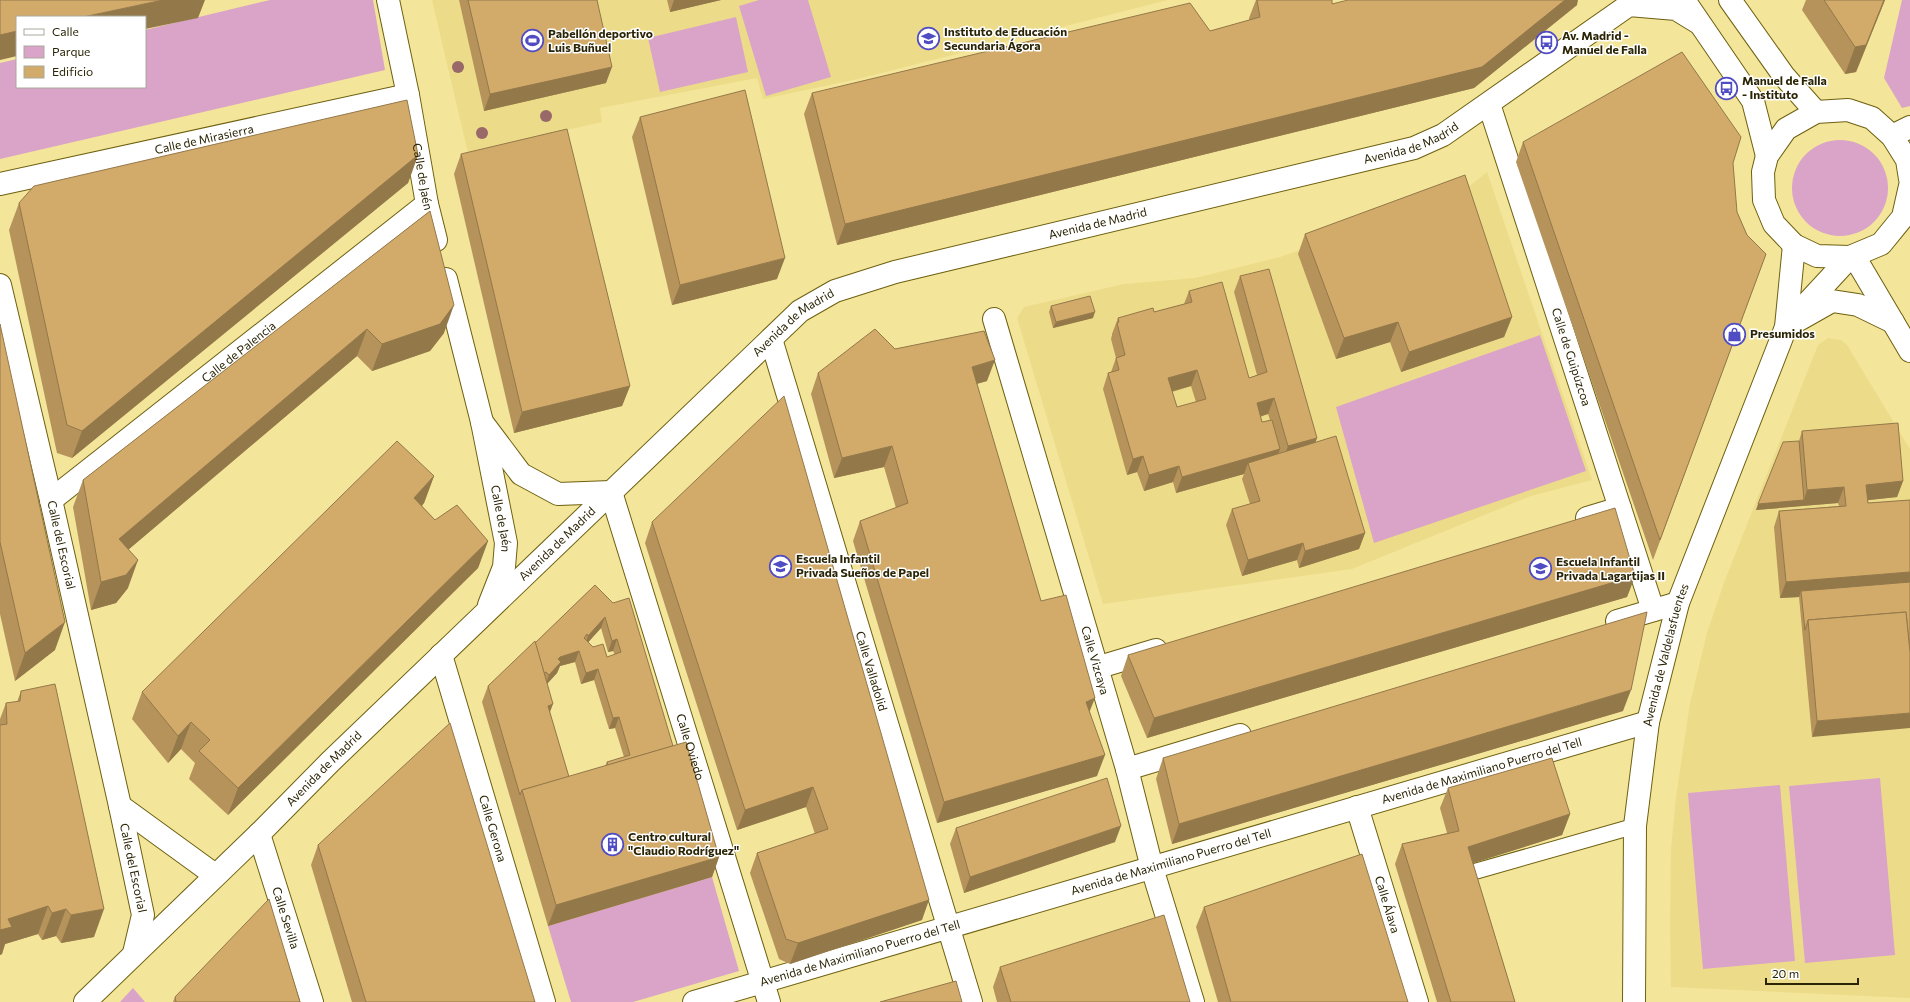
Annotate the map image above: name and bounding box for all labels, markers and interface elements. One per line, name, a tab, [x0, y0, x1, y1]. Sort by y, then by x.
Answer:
legend	[16, 16, 146, 88]
text: Calle	[52, 24, 79, 38]
place label: Instituto de Educación Secundaria Ágora	[944, 24, 1067, 52]
place label: Pabellón deportivo Luis Buñuel	[548, 26, 653, 54]
school or university icon: Instituto de Educación Secundaria Ágora	[916, 26, 942, 52]
sports icon: Pabellón deportivo Luis Buñuel	[520, 28, 546, 54]
place label: Av. Madrid - Manuel de Falla	[1562, 28, 1647, 56]
bus stop icon: Av. Madrid - Manuel de Falla	[1533, 30, 1559, 56]
text: Parque	[52, 44, 90, 58]
text: Edificio	[52, 64, 93, 78]
place label: Manuel de Falla - Instituto	[1742, 73, 1827, 101]
bus stop icon: Manuel de Falla - Instituto	[1714, 75, 1740, 101]
street label: Avenida de Madrid	[1362, 118, 1461, 166]
street label: Calle de Mirasierra	[153, 121, 255, 156]
street label: Calle de Jaén	[410, 142, 436, 211]
street label: Avenida de Madrid	[1047, 204, 1148, 241]
street label: Avenida de Madrid	[749, 285, 836, 359]
street label: Calle de Guipúzcoa	[1549, 306, 1594, 408]
street label: Calle de Palencia	[198, 318, 278, 385]
shop icon: Presumidos	[1721, 321, 1747, 347]
place label: Presumidos	[1750, 326, 1815, 340]
street label: Calle de Jaén	[489, 484, 514, 553]
street label: Calle del Escorial	[45, 499, 79, 591]
street label: Avenida de Madrid	[515, 503, 598, 583]
place label: Escuela Infantil Privada Sueños de Papel	[796, 551, 929, 579]
school or university icon: Escuela Infantil Privada Sueños de Papel	[767, 553, 793, 579]
place label: Escuela Infantil Privada Lagartijas II	[1556, 554, 1665, 582]
school or university icon: Escuela Infantil Privada Lagartijas II	[1527, 556, 1553, 582]
street label: Avenida de Valdelasfuentes	[1639, 581, 1691, 727]
street label: Calle Vizcaya	[1079, 624, 1113, 696]
street label: Calle Valladolid	[854, 629, 891, 713]
street label: Calle Oviedo	[674, 712, 708, 782]
street label: Avenida de Madrid	[283, 728, 364, 808]
street label: Avenida de Maximiliano Puerro del Tell	[1380, 734, 1583, 806]
street label: Calle Gerona	[477, 793, 510, 863]
street label: Calle del Escorial	[118, 822, 150, 914]
street label: Avenida de Maximiliano Puerro del Tell	[1069, 825, 1272, 897]
place label: Centro cultural "Claudio Rodríguez"	[628, 829, 739, 857]
building icon: Centro cultural "Claudio Rodríguez"	[600, 831, 626, 857]
street label: Calle Álava	[1373, 874, 1403, 935]
street label: Calle Sevilla	[270, 885, 303, 950]
street label: Avenida de Maximiliano Puerro del Tell	[758, 916, 962, 988]
scale bar	[1766, 960, 1858, 986]
text: 20 m	[1772, 966, 1799, 980]

